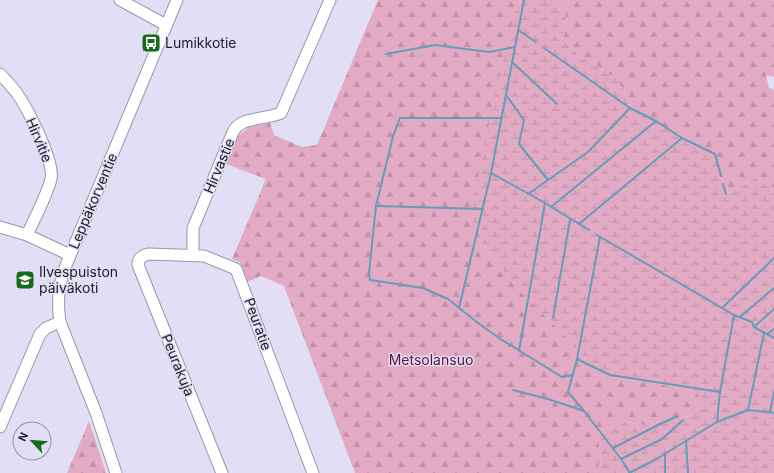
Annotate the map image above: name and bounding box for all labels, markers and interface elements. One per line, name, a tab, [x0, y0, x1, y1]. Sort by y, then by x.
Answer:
bus stop icon: Lumikkotie	[140, 32, 162, 54]
place label: Lumikkotie	[165, 34, 236, 51]
street label: Hirvitie	[23, 115, 56, 165]
street label: Hirvastie	[199, 136, 238, 196]
street label: Leppäkorventie	[65, 150, 120, 251]
place label: Ilvespuiston päiväkoti	[39, 263, 118, 296]
school or university icon: Ilvespuiston päiväkoti	[14, 269, 36, 291]
street label: Peuratie	[241, 295, 276, 352]
street label: Peurakuja	[158, 331, 199, 398]
park label: Metsolansuo	[389, 351, 473, 368]
north arrow	[12, 421, 52, 461]
text: N	[15, 430, 31, 443]

